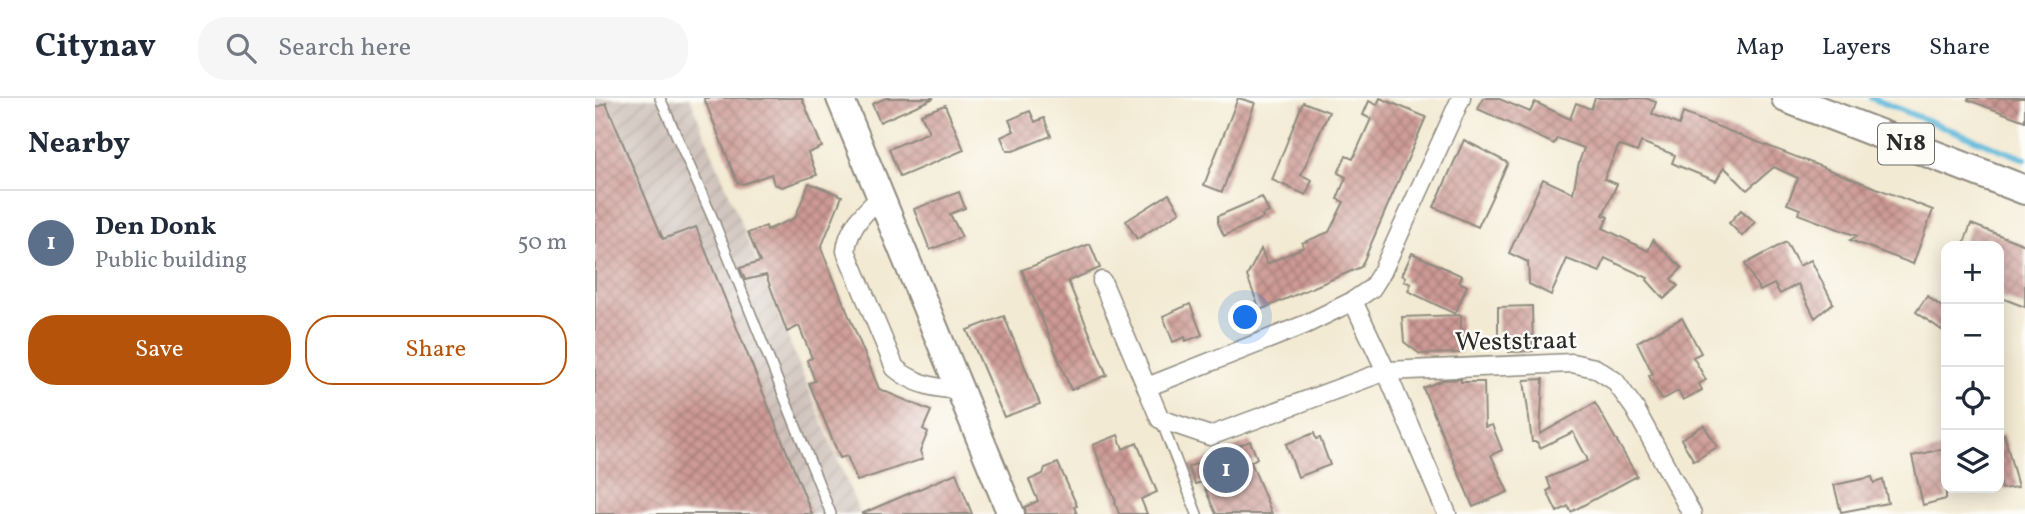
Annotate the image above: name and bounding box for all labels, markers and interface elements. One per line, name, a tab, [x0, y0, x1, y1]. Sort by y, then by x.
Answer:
search box	[198, 17, 688, 80]
text: Citynav	[35, 25, 156, 71]
icon: search	[222, 29, 260, 67]
text: Search here	[278, 30, 411, 66]
text: Map	[1736, 31, 1784, 65]
text: Layers	[1822, 31, 1891, 65]
text: Share	[1929, 31, 1990, 65]
text: Nearby	[28, 123, 130, 165]
road number: N18	[1878, 124, 1934, 164]
text: Den Donk	[95, 209, 216, 245]
text: 1	[46, 227, 56, 259]
text: 50 m	[518, 227, 567, 259]
map controls	[1941, 241, 2004, 493]
button: +	[1941, 241, 2004, 304]
text: Public building	[95, 245, 247, 277]
your location	[1228, 300, 1262, 334]
button: −	[1941, 304, 2004, 367]
button: Save	[28, 315, 291, 385]
button: Share	[305, 315, 567, 385]
street label: Weststraat	[1455, 323, 1577, 361]
button: locate	[1941, 367, 2004, 430]
button: layers	[1941, 430, 2004, 493]
pin: 1	[1203, 444, 1249, 496]

